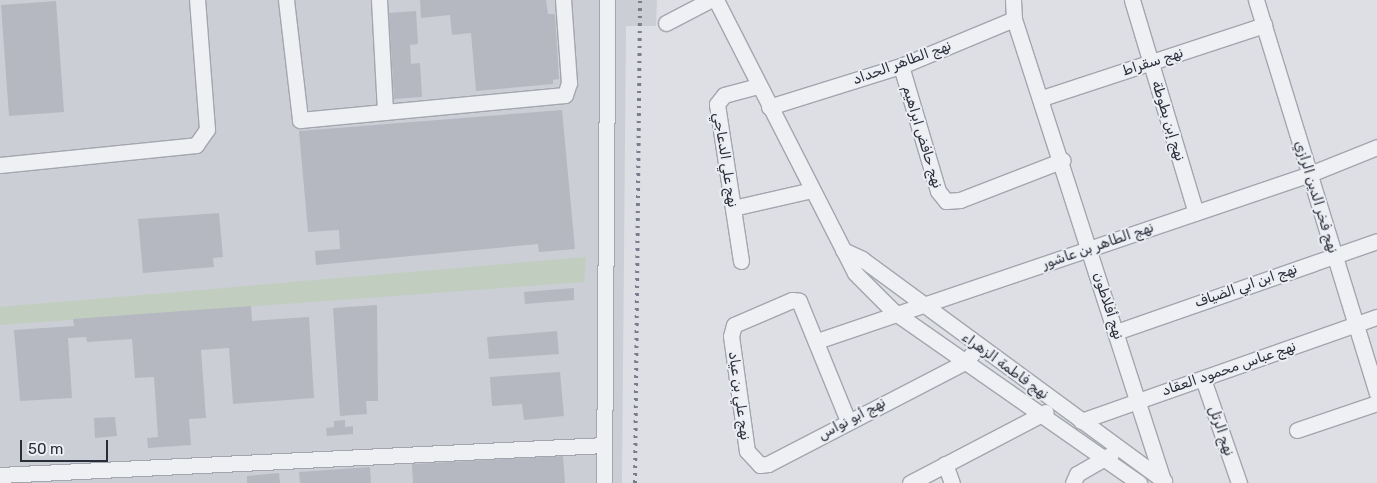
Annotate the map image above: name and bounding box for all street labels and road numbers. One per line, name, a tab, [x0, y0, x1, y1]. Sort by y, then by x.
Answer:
street label: نهج الطاهر الحداد	[850, 37, 954, 89]
street label: نهج سقراط	[1121, 44, 1185, 80]
street label: نهج إبن بطوطة	[1148, 79, 1188, 163]
street label: نهج حافض ابراهيم	[898, 84, 946, 190]
street label: نهج علي الدعاجي	[709, 111, 741, 209]
street label: نهج فخر الدين الرازي	[1291, 139, 1341, 255]
street label: نهج الطاهر بن عاشور	[1040, 219, 1156, 273]
street label: نهج ابن ابي الضياف	[1192, 261, 1300, 311]
street label: نهج أفلاطون	[1089, 270, 1127, 342]
street label: نهج فاطمة الزهراء	[958, 329, 1052, 403]
street label: نهج عباس محمود العقاد	[1160, 338, 1298, 400]
street label: نهج علي بن عياد	[724, 351, 754, 441]
street label: نهج أبو نواس	[815, 394, 889, 444]
street label: نهج الرتل	[1205, 404, 1237, 458]

